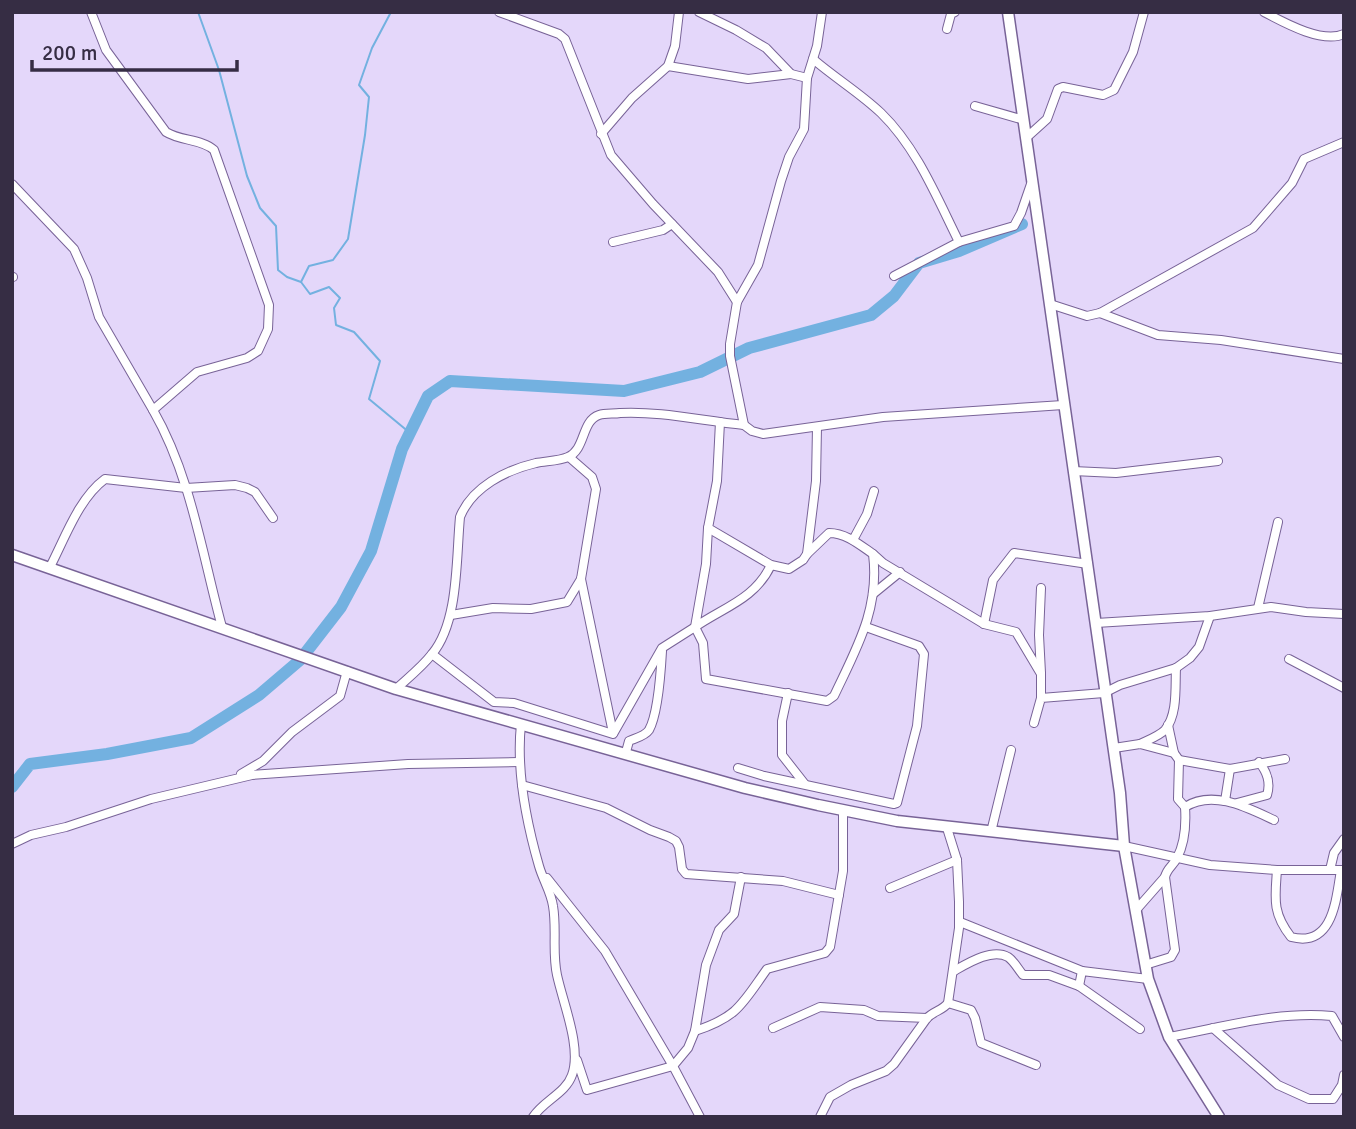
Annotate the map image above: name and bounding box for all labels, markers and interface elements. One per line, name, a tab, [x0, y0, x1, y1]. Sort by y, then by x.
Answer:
scale bar	[32, 28, 236, 72]
text: 200 m	[42, 40, 97, 66]

